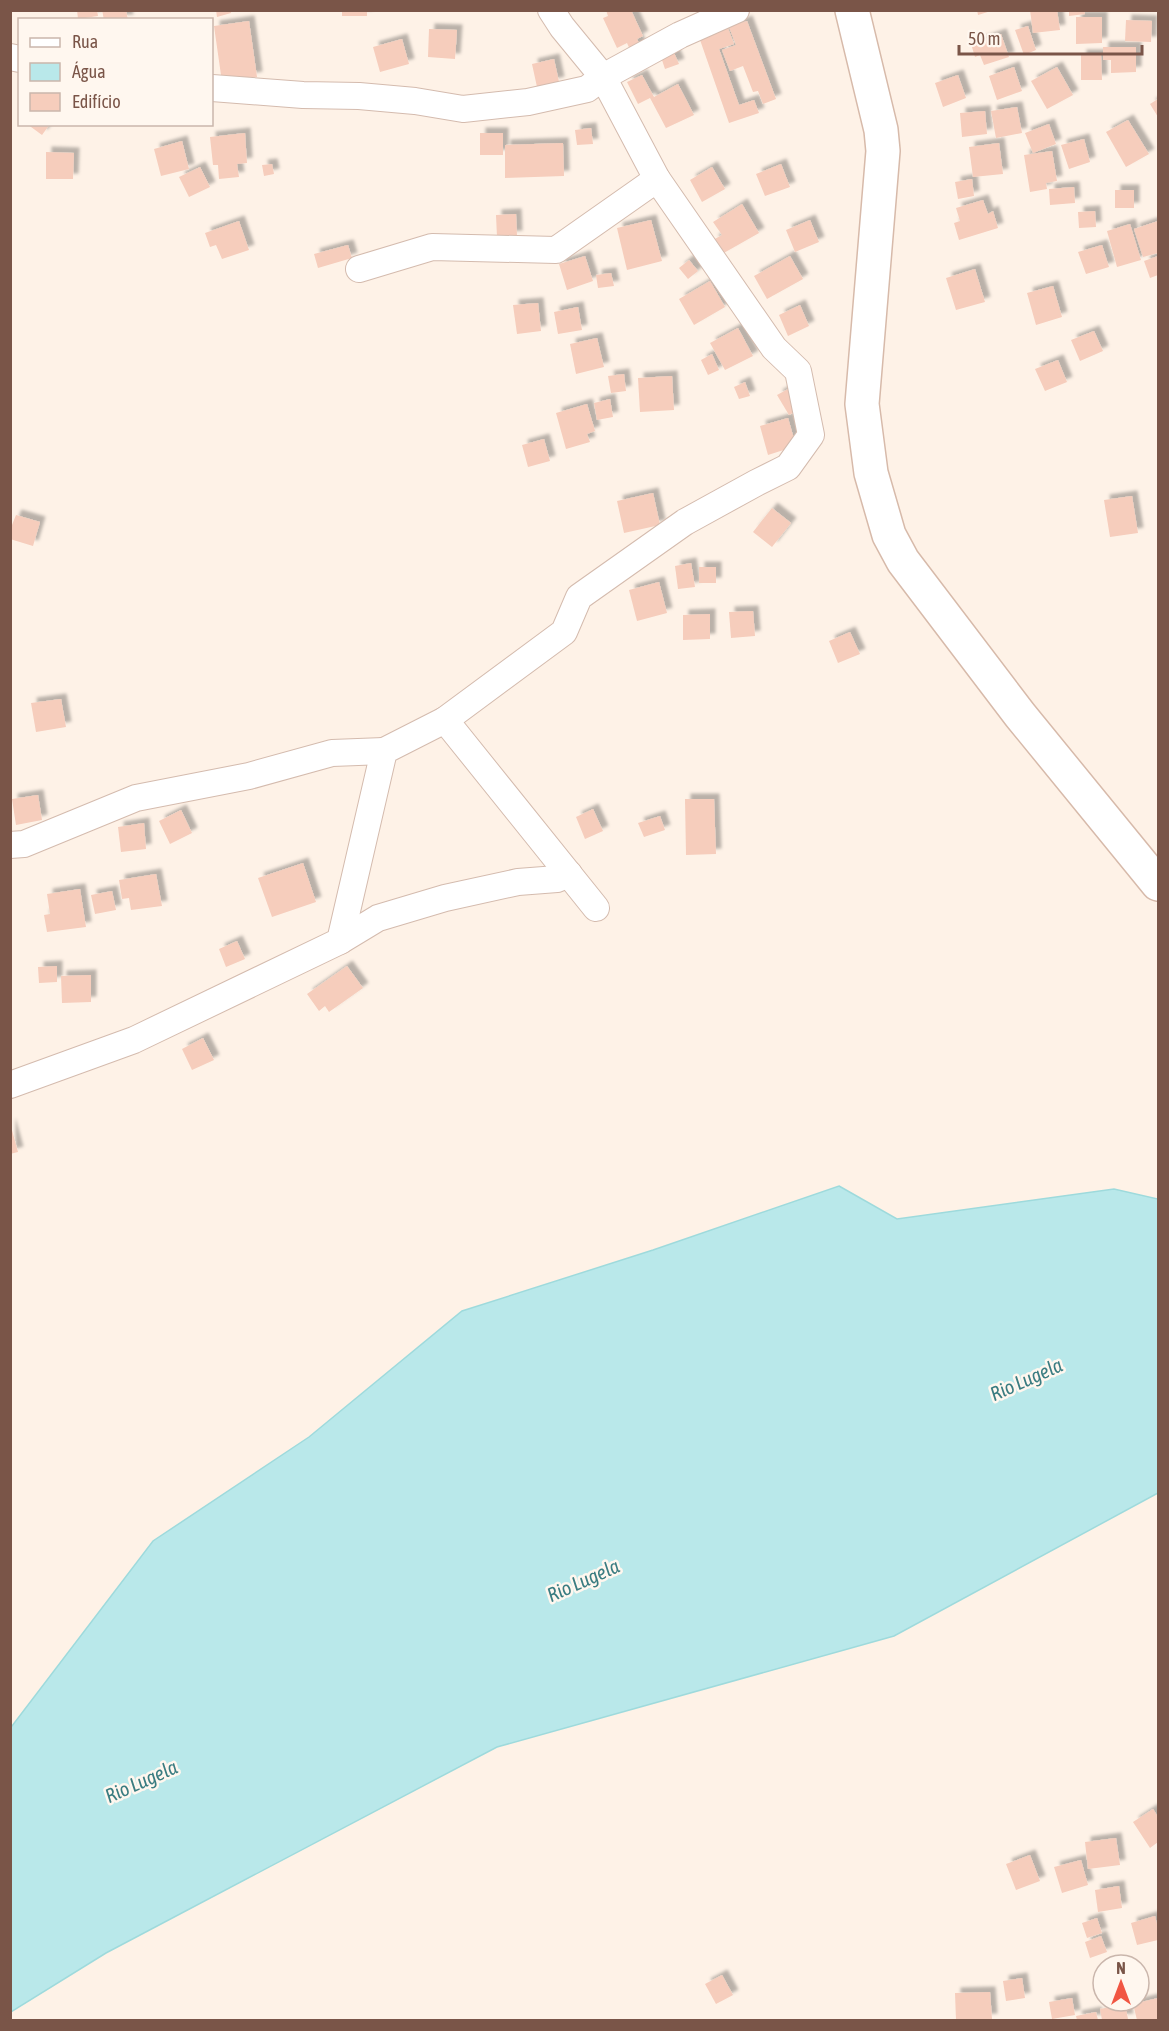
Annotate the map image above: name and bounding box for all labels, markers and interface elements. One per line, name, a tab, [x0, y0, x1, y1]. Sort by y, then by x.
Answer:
legend	[18, 18, 213, 126]
scale bar	[959, 18, 1142, 56]
text: 50 m	[968, 28, 1000, 49]
text: Rua	[72, 31, 98, 52]
text: Água	[72, 61, 106, 82]
text: Edifício	[72, 91, 121, 112]
water label: Rio Lugela	[986, 1353, 1066, 1405]
water label: Rio Lugela	[543, 1554, 623, 1606]
water label: Rio Lugela	[101, 1755, 181, 1807]
north arrow	[1091, 1953, 1151, 2013]
text: N	[1116, 1959, 1126, 1977]

